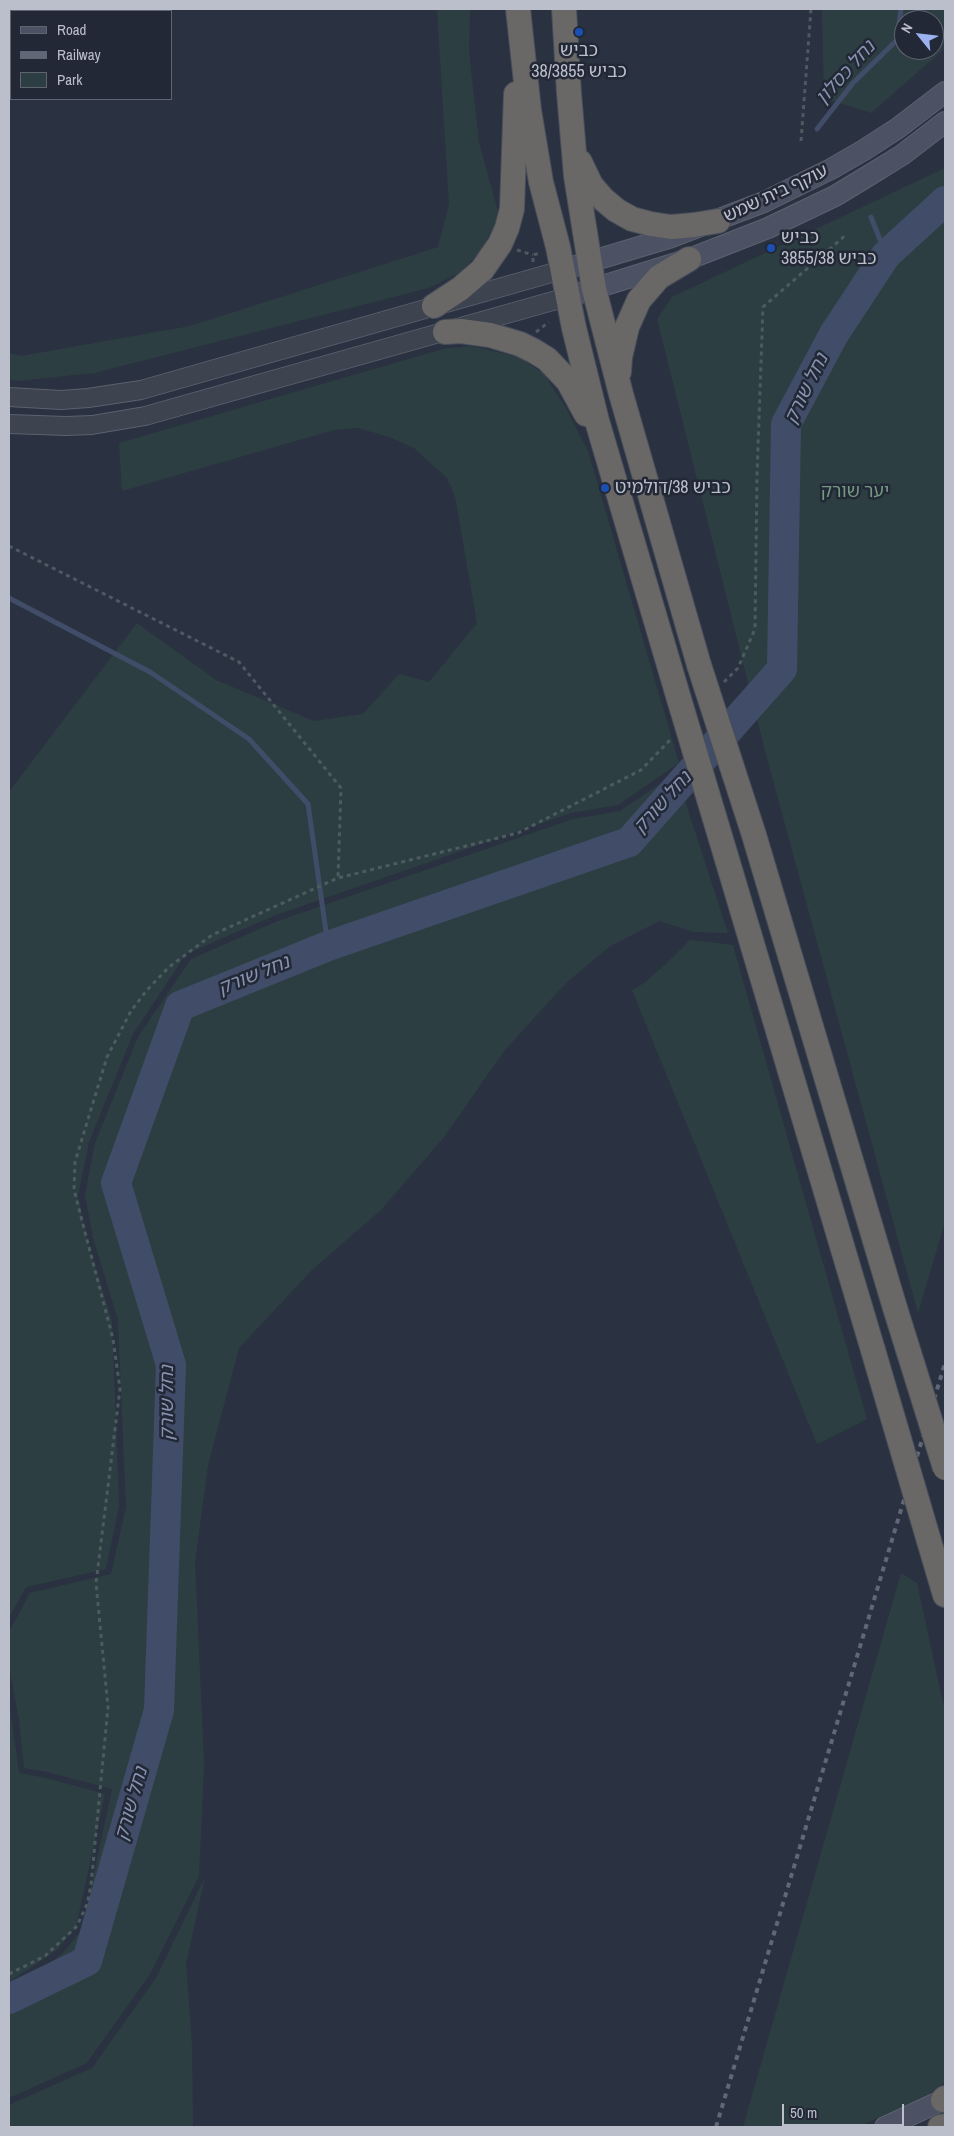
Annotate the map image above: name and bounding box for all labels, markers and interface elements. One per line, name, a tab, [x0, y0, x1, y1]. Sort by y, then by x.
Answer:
legend	[10, 10, 172, 100]
north arrow	[894, 10, 944, 60]
text: Road	[57, 19, 86, 40]
text: N	[897, 20, 917, 36]
marker: כביש 38/כביש 3855	[573, 26, 585, 38]
water label: נחל כסלון	[812, 37, 880, 109]
place label: כביש 38/כביש 3855	[531, 40, 627, 82]
text: Railway	[57, 44, 101, 65]
text: Park	[57, 69, 82, 90]
street label: עוקף בית שמש	[720, 160, 832, 228]
place label: כביש 3855/כביש 38	[781, 227, 876, 270]
marker: כביש 3855/כביש 38	[765, 242, 777, 254]
water label: נחל שורק	[780, 350, 834, 428]
place label: כביש 38/דולמיט	[615, 477, 731, 499]
park label: יער שורק	[821, 481, 889, 503]
marker: כביש 38/דולמיט	[599, 482, 611, 494]
water label: נחל שורק	[629, 767, 697, 839]
water label: נחל שורק	[215, 951, 293, 1001]
water label: נחל שורק	[157, 1365, 179, 1441]
water label: נחל שורק	[111, 1765, 153, 1843]
scale bar	[784, 2094, 906, 2126]
text: 50 m	[790, 2102, 817, 2123]

